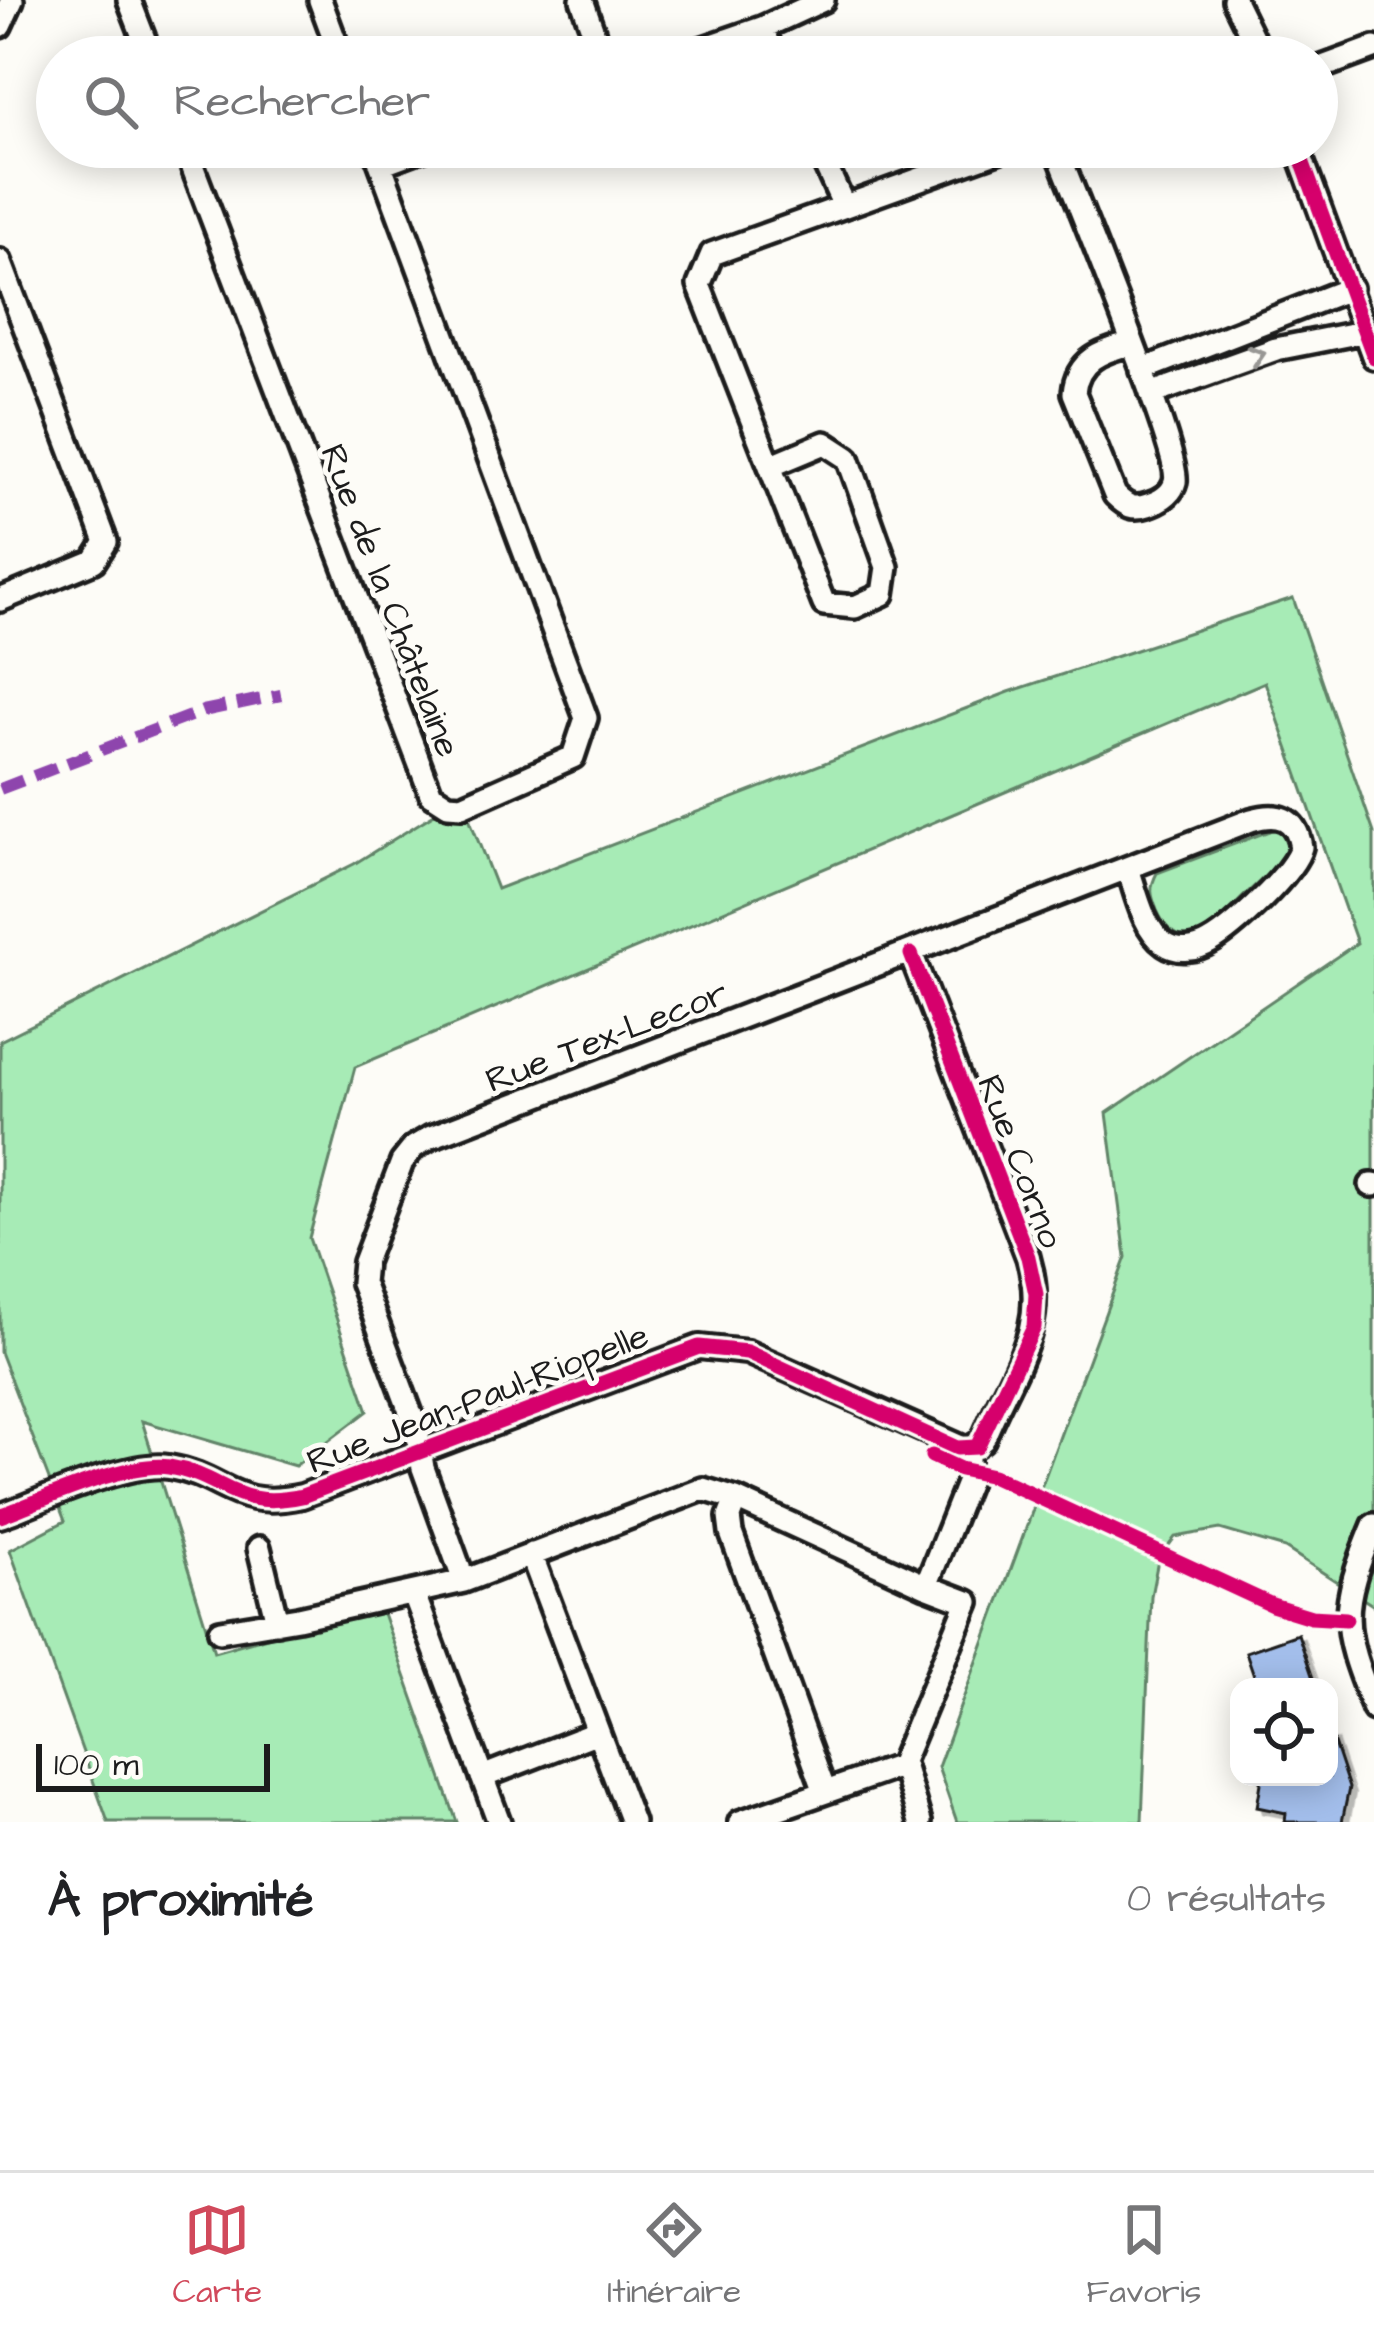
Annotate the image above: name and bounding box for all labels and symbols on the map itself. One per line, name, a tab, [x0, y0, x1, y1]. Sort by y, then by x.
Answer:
one-way arrow	[1246, 345, 1267, 370]
street label: Rue de la Châtelaine	[307, 437, 473, 765]
street label: Rue Tex-Lecor	[479, 968, 735, 1107]
street label: Rue Corno	[963, 1068, 1076, 1256]
street label: Rue Jean-Paul-Riopelle	[300, 1311, 656, 1488]
scale bar	[36, 1738, 270, 1791]

